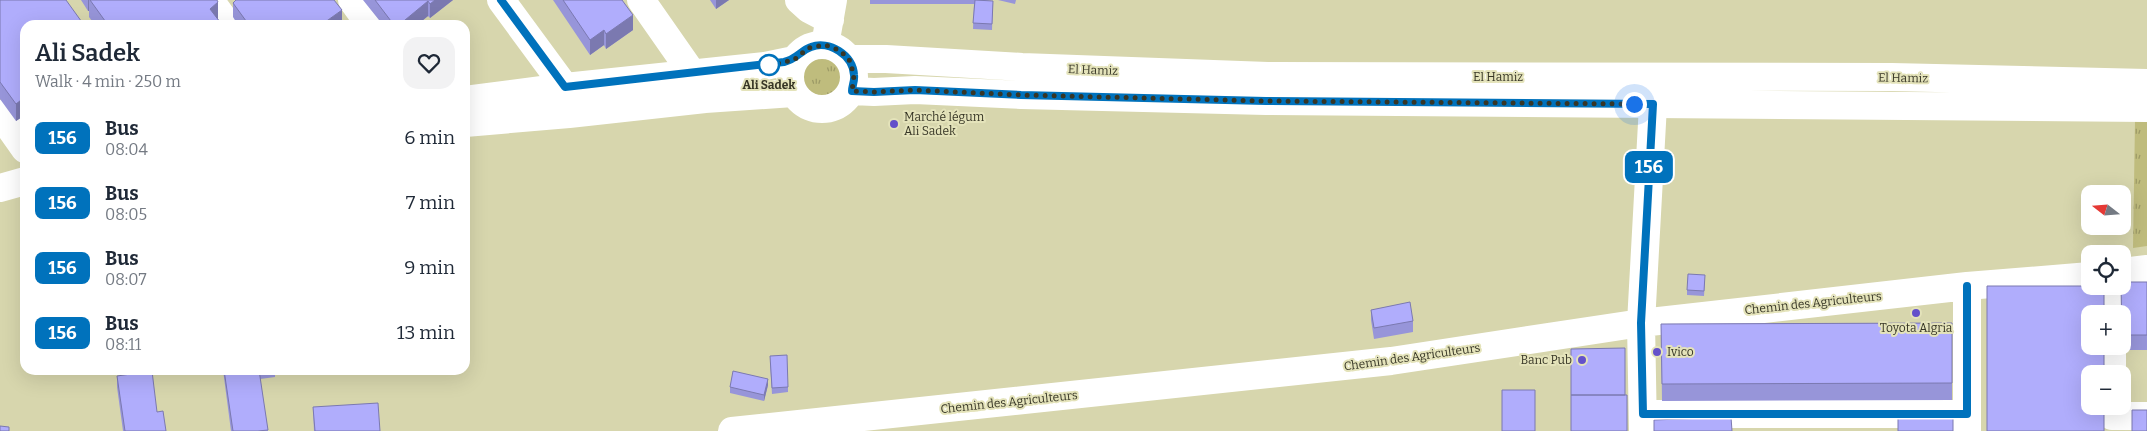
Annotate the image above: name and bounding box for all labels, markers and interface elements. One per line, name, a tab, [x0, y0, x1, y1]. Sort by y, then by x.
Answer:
button: heart	[403, 37, 455, 89]
text: Ali Sadek	[35, 39, 140, 67]
marker: Ali Sadek	[758, 54, 780, 76]
street label: El Hamiz	[1068, 62, 1118, 78]
street label: El Hamiz	[1473, 70, 1523, 84]
street label: El Hamiz	[1878, 71, 1928, 85]
text: Walk · 4 min · 250 m	[35, 72, 181, 91]
place label: Ali Sadek	[743, 78, 796, 92]
your location	[1622, 92, 1647, 117]
place label: Marché légum Ali Sadek	[904, 110, 985, 138]
text: Bus	[105, 117, 139, 140]
marker: Marché légum Ali Sadek	[888, 118, 900, 130]
text: 6 min	[404, 126, 455, 149]
text: 156	[48, 127, 77, 149]
text: 08:04	[105, 140, 148, 159]
line badge: 156	[1620, 151, 1678, 183]
text: 156	[1635, 156, 1663, 178]
text: Bus	[105, 182, 139, 205]
north arrow	[2081, 185, 2131, 235]
map controls	[2081, 185, 2131, 415]
text: 7 min	[406, 191, 455, 214]
text: 156	[48, 192, 77, 214]
text: 08:05	[105, 205, 147, 224]
button: locate	[2081, 245, 2131, 295]
text: Bus	[105, 247, 139, 270]
text: 9 min	[404, 256, 455, 279]
text: 156	[48, 257, 77, 279]
text: 08:07	[105, 270, 147, 289]
street label: Chemin des Agriculteurs	[1744, 289, 1882, 317]
button: +	[2081, 305, 2131, 355]
marker: Toyota Algria	[1910, 307, 1922, 319]
text: Bus	[105, 312, 139, 335]
text: 13 min	[397, 321, 455, 344]
place label: Toyota Algria	[1880, 321, 1953, 335]
text: 156	[48, 322, 77, 344]
text: 08:11	[105, 335, 141, 354]
street label: Chemin des Agriculteurs	[1343, 340, 1481, 374]
place label: Ivico	[1667, 345, 1694, 359]
marker: Ivico	[1651, 346, 1663, 358]
place label: Banc Pub	[1520, 353, 1572, 367]
marker: Banc Pub	[1576, 354, 1588, 366]
button: −	[2081, 365, 2131, 415]
street label: Chemin des Agriculteurs	[940, 388, 1078, 416]

